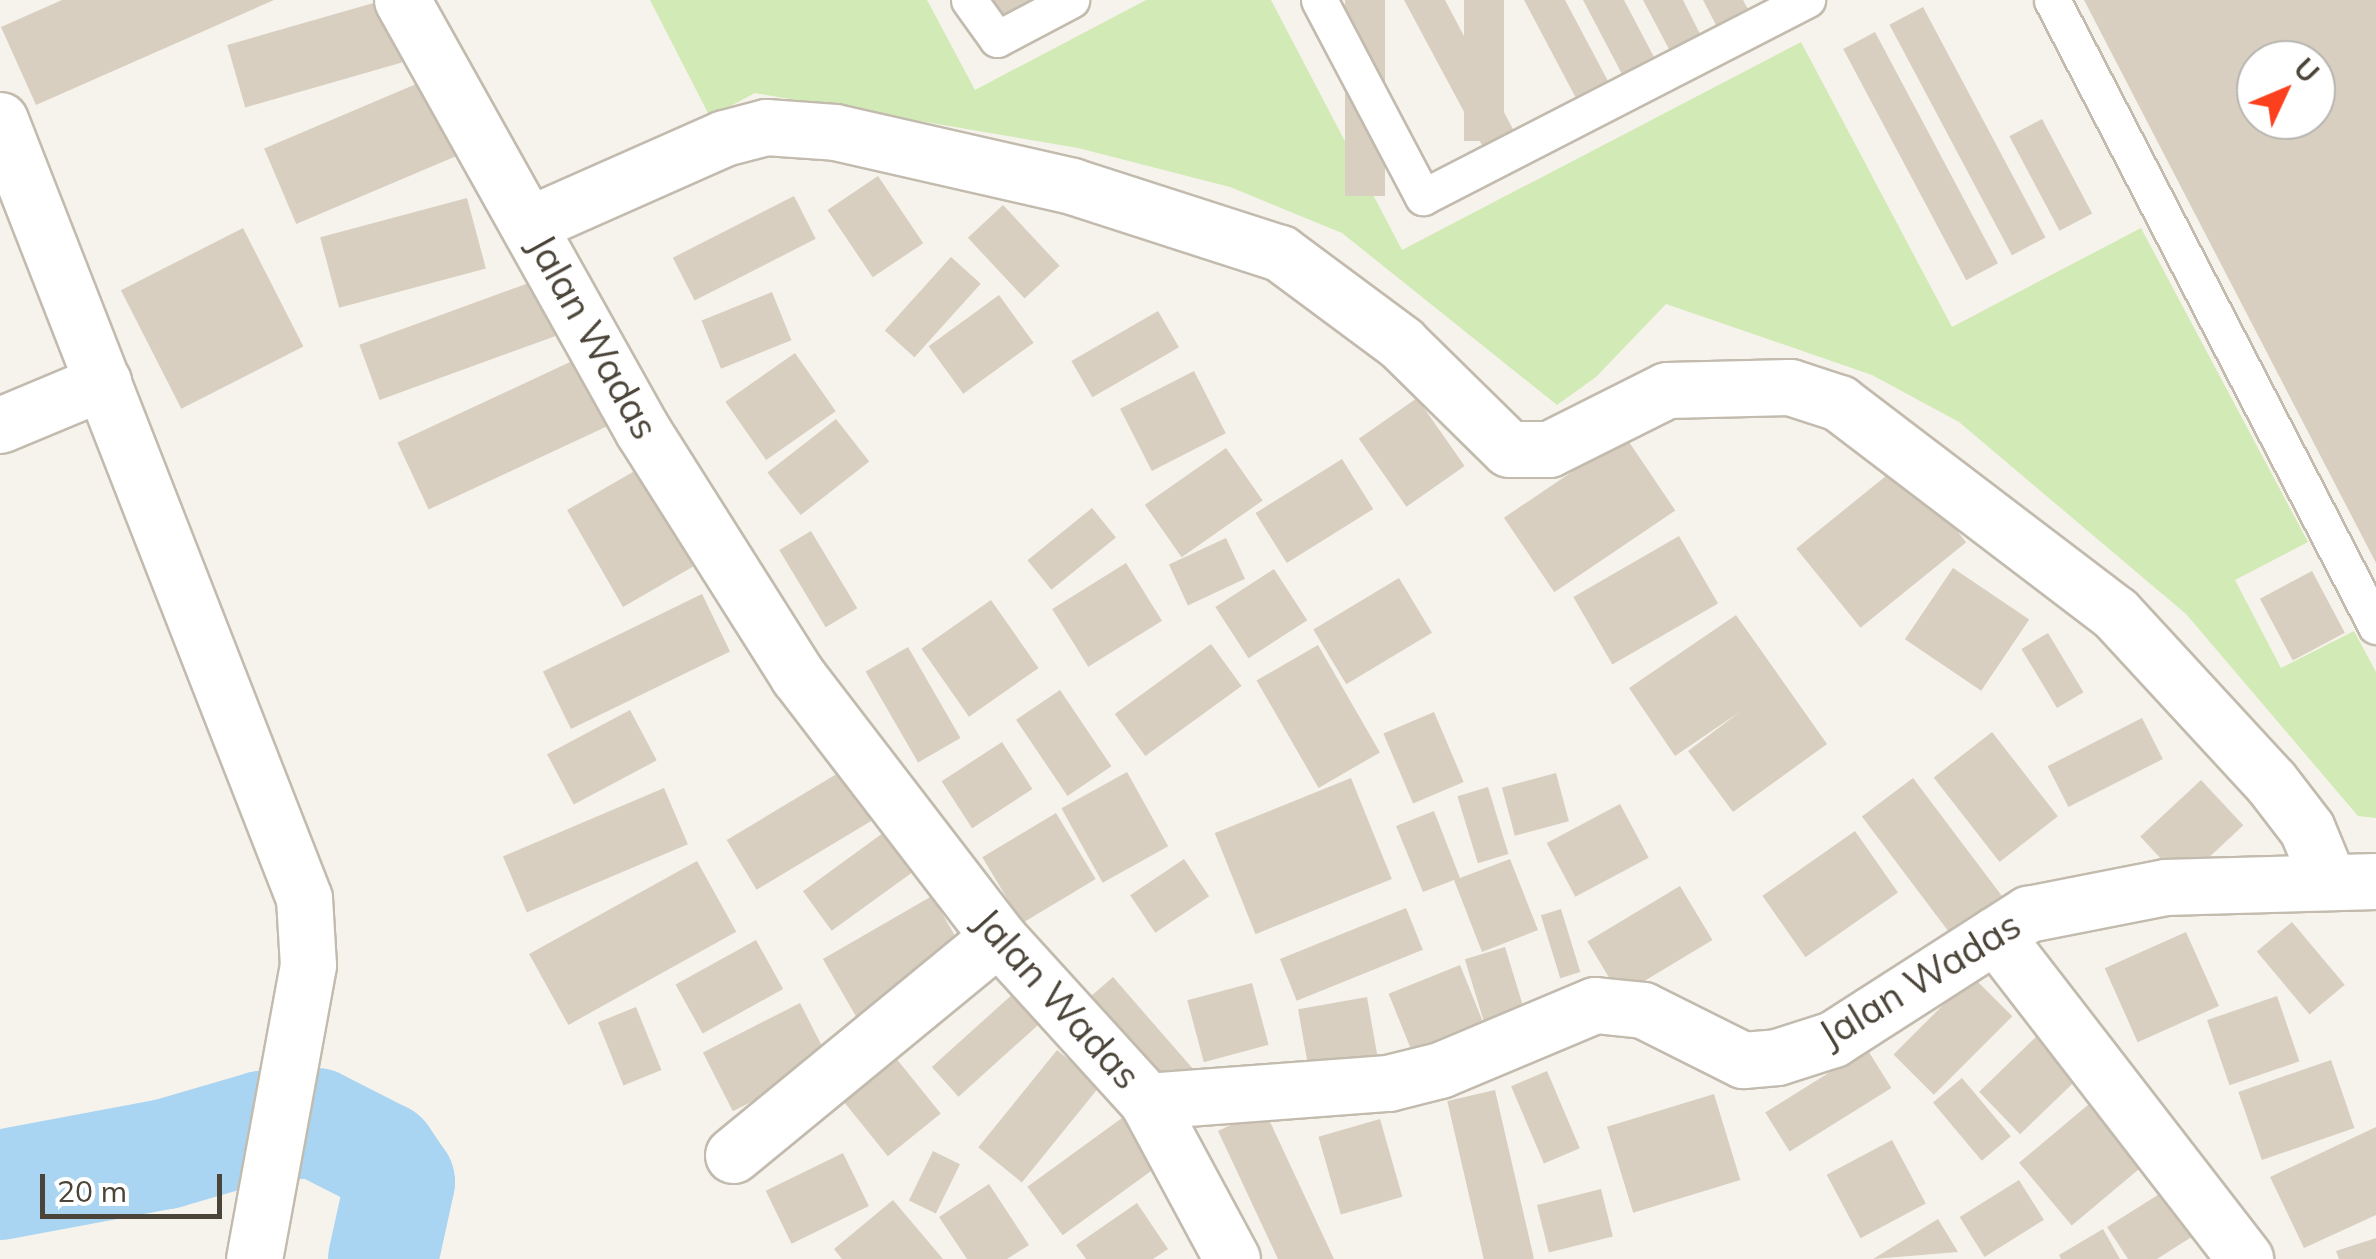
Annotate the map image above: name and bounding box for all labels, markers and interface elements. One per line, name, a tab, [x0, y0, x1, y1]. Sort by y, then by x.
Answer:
north arrow	[2236, 40, 2336, 140]
text: U	[2287, 51, 2326, 90]
street label: Jalan Wadas	[518, 227, 668, 447]
street label: Jalan Wadas	[964, 900, 1150, 1098]
street label: Jalan Wadas	[1811, 902, 2029, 1058]
scale bar	[45, 1154, 228, 1216]
text: 20 m	[57, 1172, 127, 1210]

